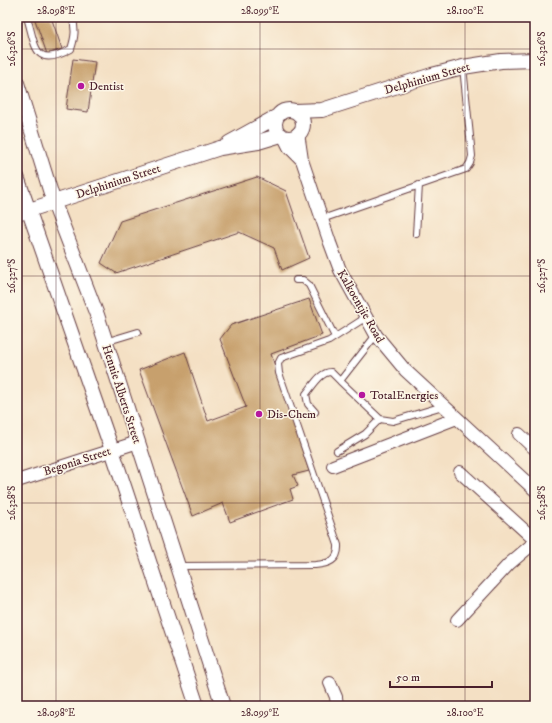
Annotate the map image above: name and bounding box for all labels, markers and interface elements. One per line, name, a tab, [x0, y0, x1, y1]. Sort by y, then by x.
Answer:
text: 28.098°E	[37, 5, 75, 17]
text: 28.099°E	[241, 5, 279, 17]
text: 28.100°E	[447, 5, 483, 17]
text: 26.326°S	[6, 32, 18, 66]
text: 26.326°S	[536, 32, 548, 66]
street label: Delphinium Street	[383, 59, 472, 98]
place label: Dentist	[89, 79, 124, 94]
marker: Dentist	[76, 81, 86, 91]
street label: Delphinium Street	[74, 161, 162, 202]
text: 26.327°S	[6, 259, 18, 293]
text: 26.327°S	[536, 259, 548, 293]
street label: Kalkoentjie Road	[334, 267, 388, 346]
street label: Hennie Alberts Street	[98, 343, 145, 446]
place label: TotalEnergies	[370, 388, 438, 403]
marker: TotalEnergies	[357, 390, 367, 400]
place label: Dis-Chem	[267, 407, 316, 422]
marker: Dis-Chem	[254, 409, 264, 419]
street label: Begonia Street	[42, 444, 113, 479]
text: 26.328°S	[6, 486, 18, 520]
text: 26.328°S	[536, 486, 548, 520]
scale bar	[390, 663, 492, 689]
text: 50 m	[396, 670, 420, 685]
text: 28.098°E	[37, 707, 75, 719]
text: 28.099°E	[241, 707, 279, 719]
text: 28.100°E	[447, 707, 483, 719]

